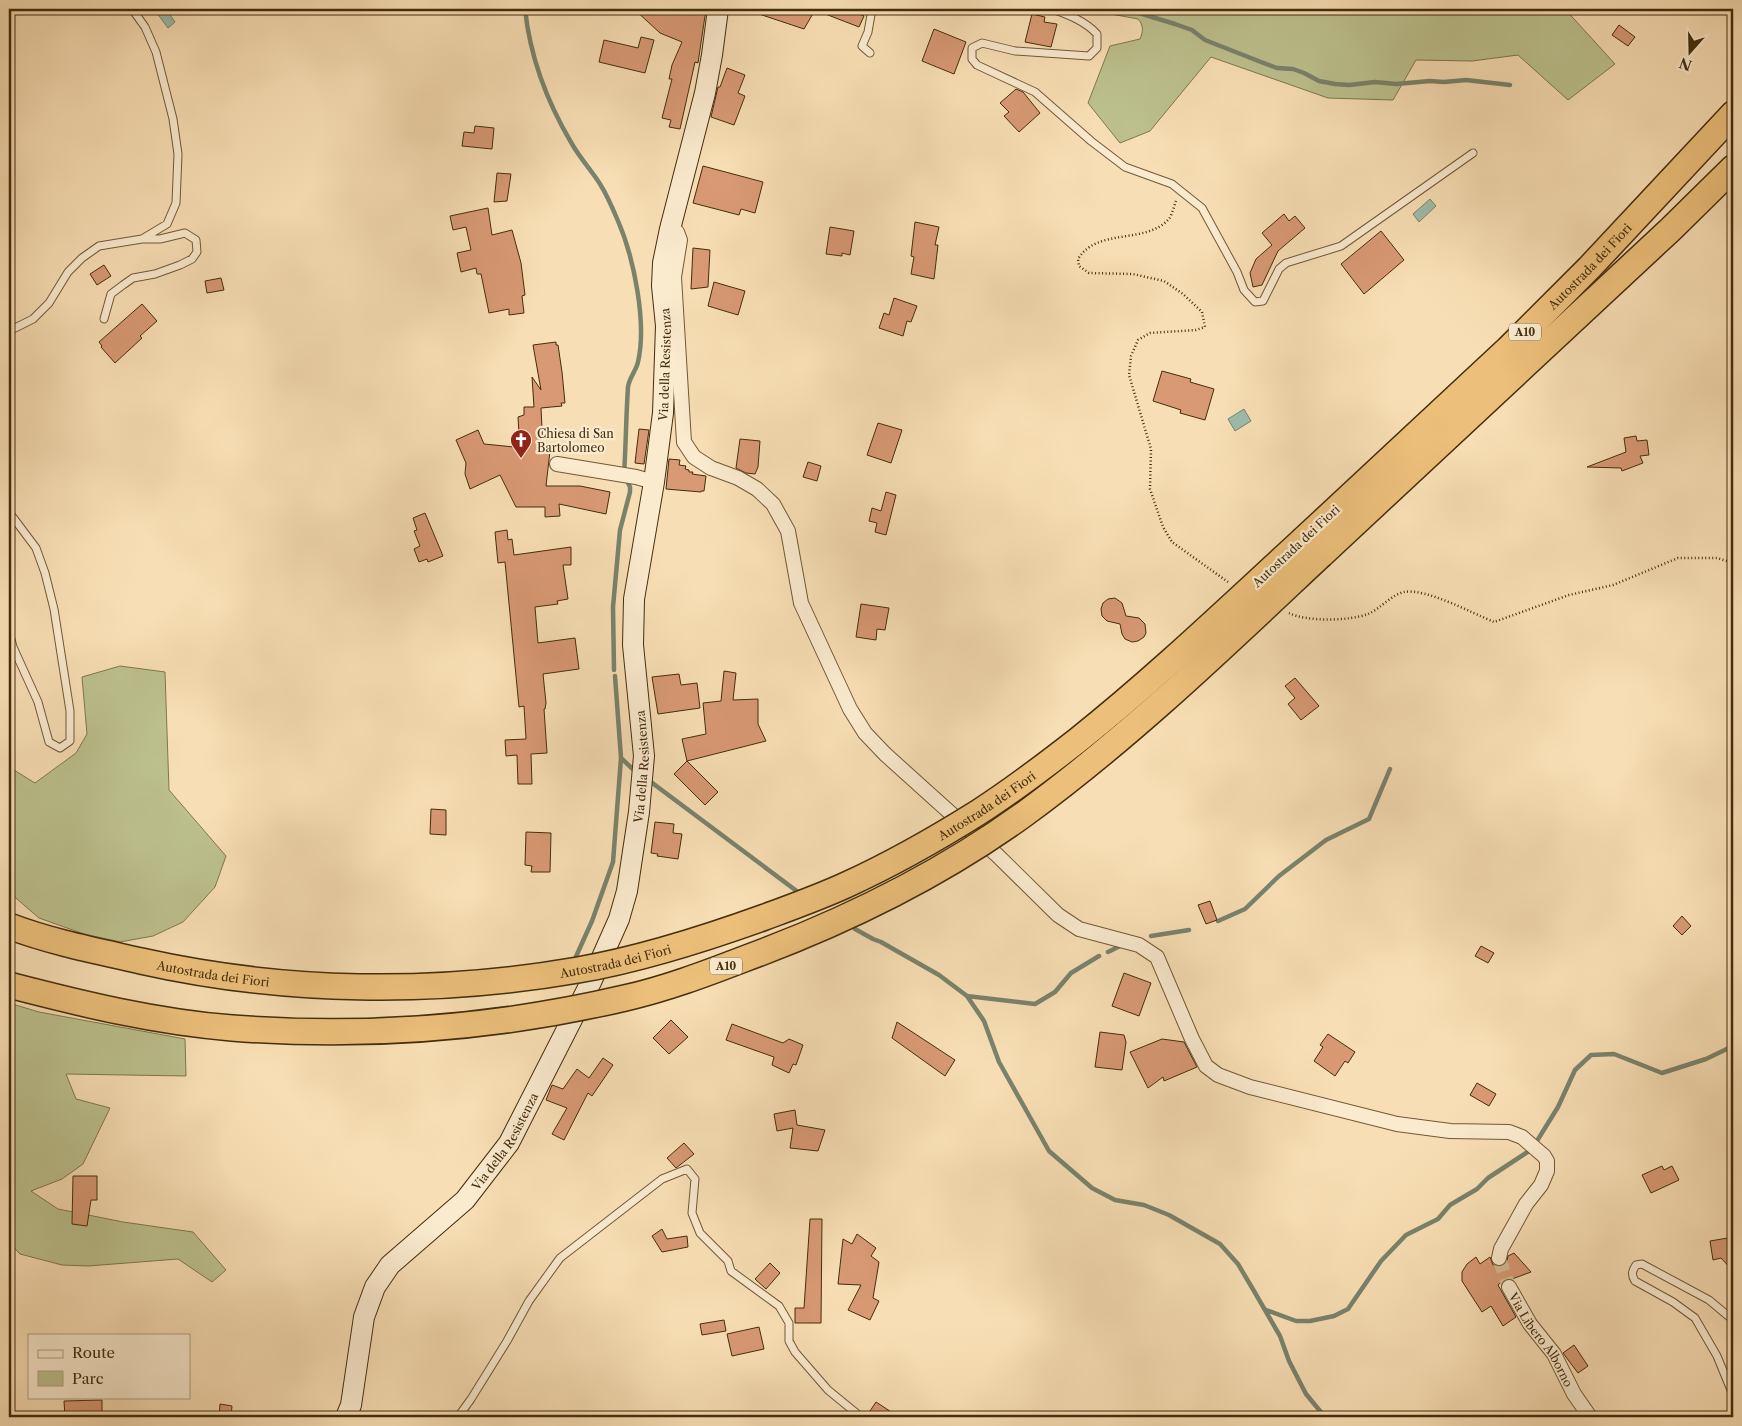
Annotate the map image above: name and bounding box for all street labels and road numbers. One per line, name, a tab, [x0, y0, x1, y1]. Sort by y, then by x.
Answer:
street label: Autostrada dei Fiori	[1544, 220, 1635, 313]
street label: Via della Resistenza	[654, 307, 674, 423]
road number: A10	[1509, 324, 1541, 341]
street label: Autostrada dei Fiori	[1249, 502, 1343, 591]
street label: Via della Resistenza	[630, 709, 652, 825]
street label: Autostrada dei Fiori	[934, 768, 1038, 843]
street label: Autostrada dei Fiori	[558, 941, 673, 981]
street label: Autostrada dei Fiori	[155, 957, 271, 989]
road number: A10	[710, 958, 742, 974]
street label: Via della Resistenza	[467, 1089, 541, 1194]
street label: Via Libero Alborno	[1506, 1289, 1577, 1389]

